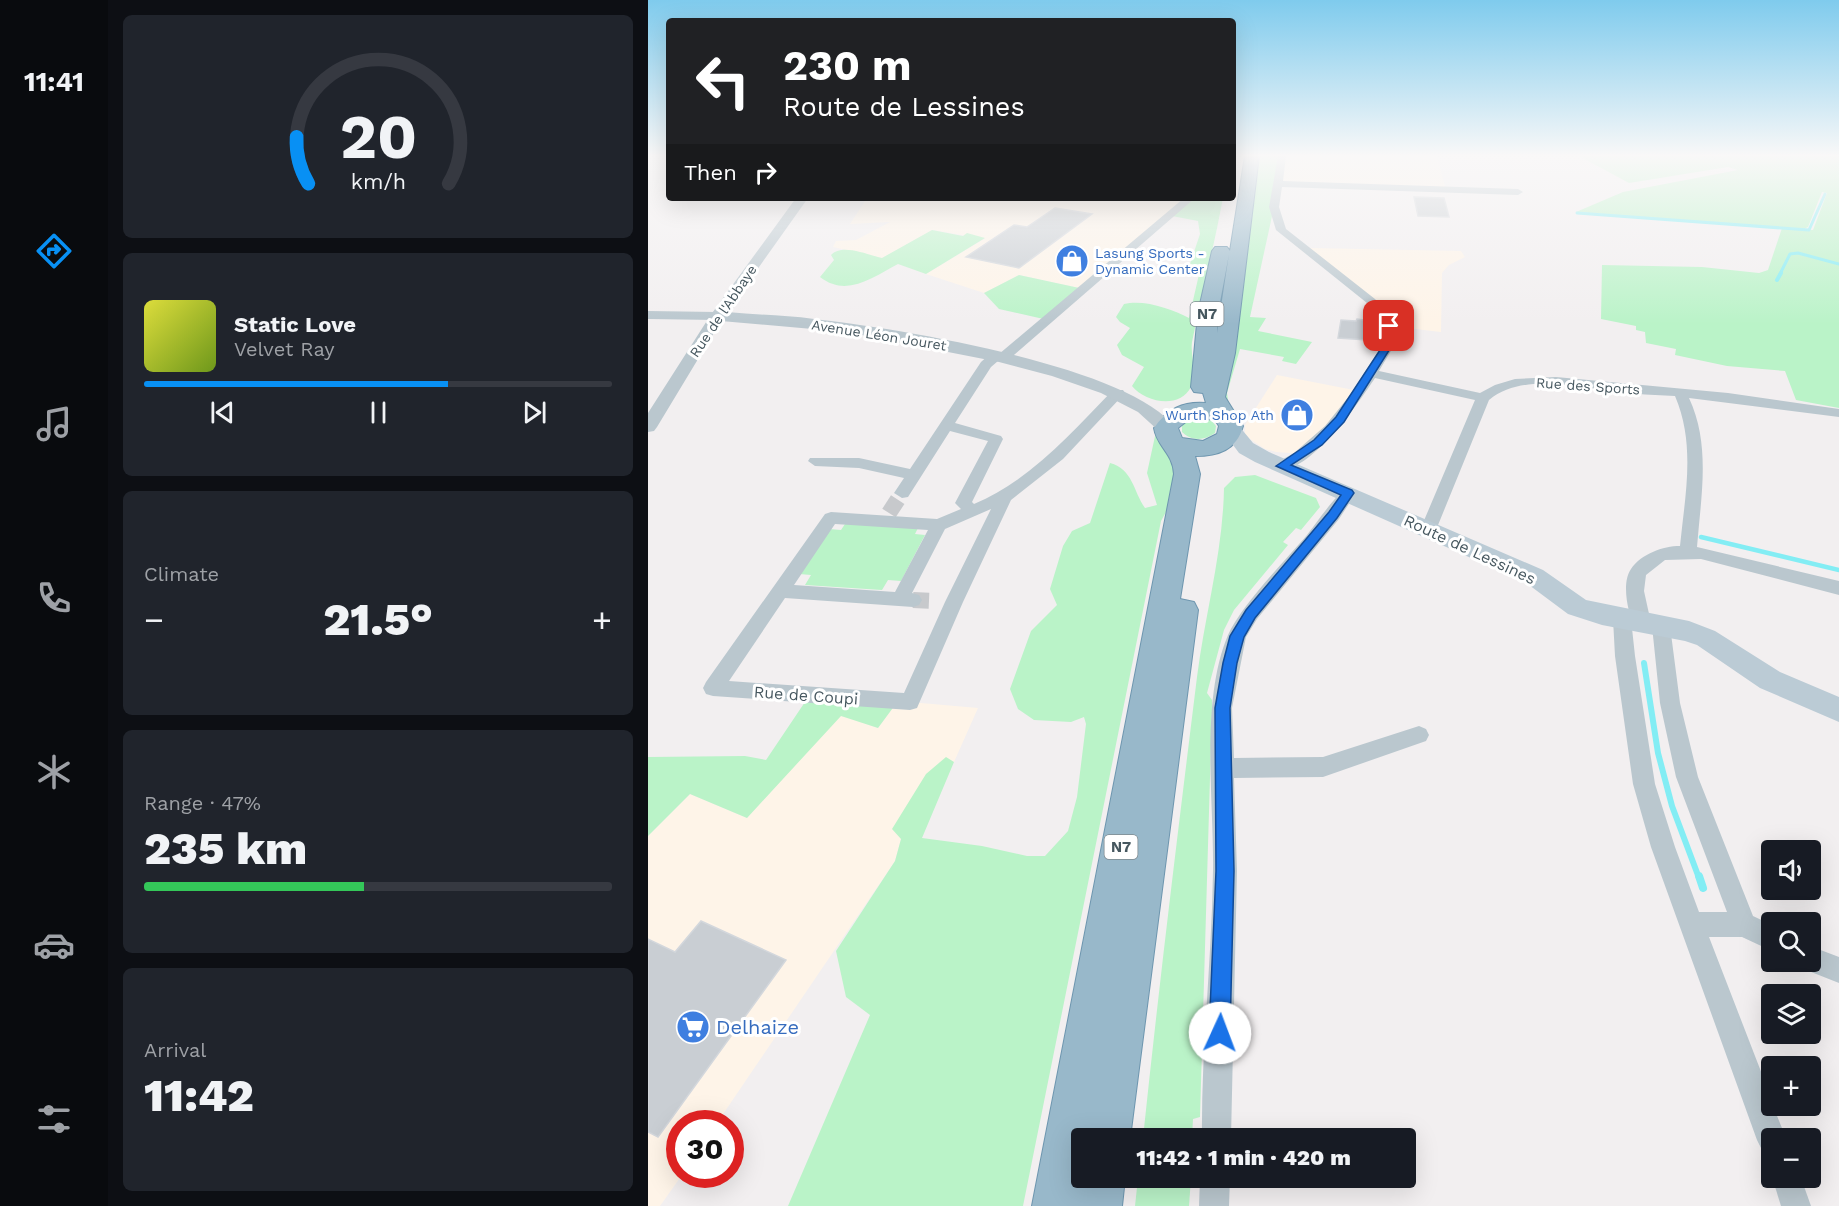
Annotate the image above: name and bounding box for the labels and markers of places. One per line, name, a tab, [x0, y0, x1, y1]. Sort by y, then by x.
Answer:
shop icon: Lasung Sports - Dynamic Center	[1054, 243, 1090, 279]
place label: Lasung Sports - Dynamic Center	[1095, 245, 1205, 277]
pin	[1363, 300, 1414, 351]
shop icon: Wurth Shop Ath	[1279, 397, 1315, 433]
place label: Wurth Shop Ath	[1165, 407, 1274, 423]
supermarket icon: Delhaize	[675, 1009, 711, 1045]
place label: Delhaize	[716, 1015, 799, 1039]

